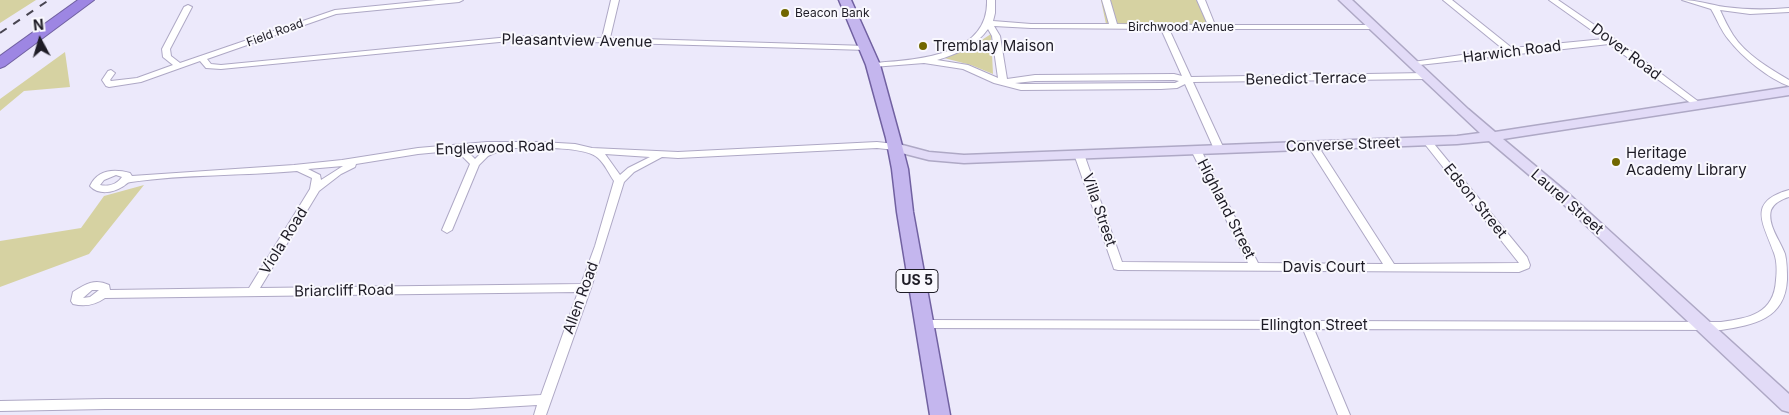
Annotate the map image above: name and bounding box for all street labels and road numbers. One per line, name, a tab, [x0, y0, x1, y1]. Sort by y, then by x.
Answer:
street label: Field Road	[245, 16, 305, 50]
street label: Birchwood Avenue	[1128, 20, 1234, 34]
street label: Dover Road	[1588, 20, 1664, 84]
street label: Pleasantview Avenue	[502, 31, 652, 51]
street label: Harwich Road	[1462, 37, 1562, 67]
street label: Benedict Terrace	[1245, 69, 1367, 89]
street label: Converse Street	[1286, 134, 1400, 156]
street label: Englewood Road	[435, 137, 555, 159]
street label: Highland Street	[1193, 156, 1259, 262]
street label: Edson Street	[1440, 160, 1510, 242]
street label: Laurel Street	[1527, 166, 1607, 238]
street label: Villa Street	[1078, 171, 1120, 249]
street label: Viola Road	[256, 204, 312, 278]
street label: Davis Court	[1283, 258, 1365, 276]
street label: Allen Road	[560, 259, 602, 337]
road number: US 5	[896, 270, 938, 292]
street label: Briarcliff Road	[294, 281, 394, 301]
street label: Ellington Street	[1260, 316, 1368, 334]

